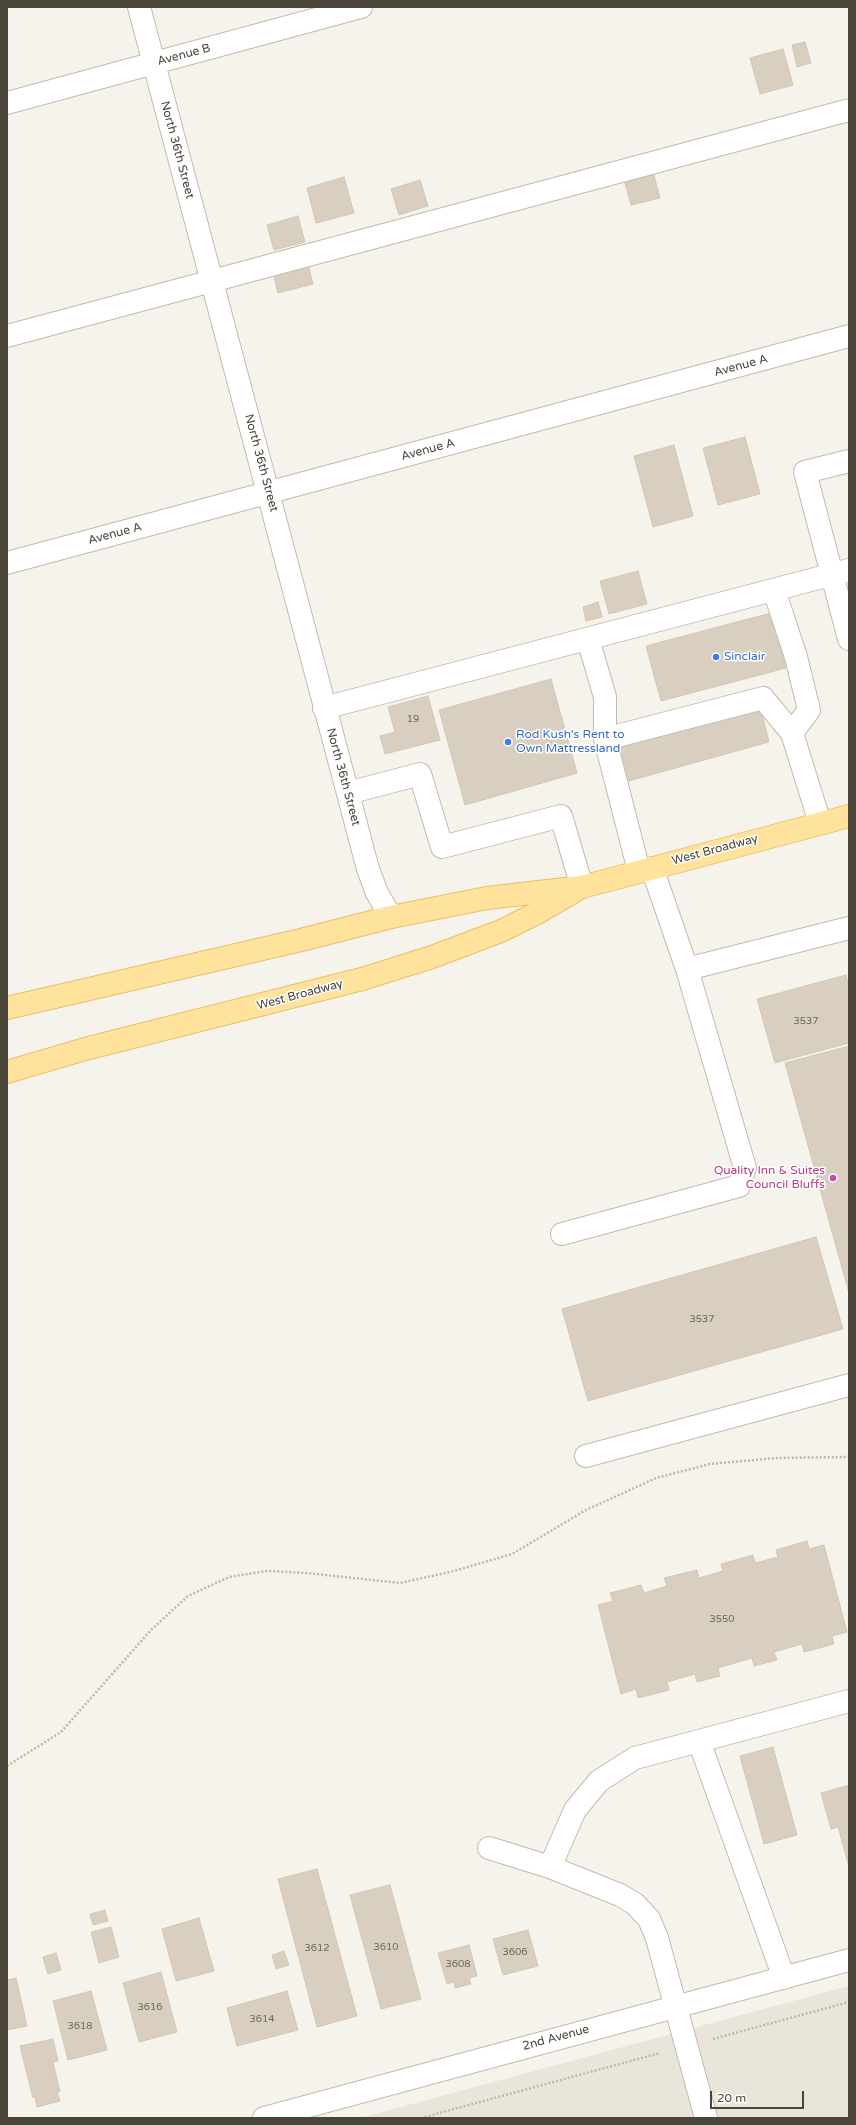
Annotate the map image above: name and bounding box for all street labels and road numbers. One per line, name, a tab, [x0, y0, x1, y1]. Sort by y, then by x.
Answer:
street label: Avenue B	[156, 41, 212, 69]
street label: North 36th Street	[157, 99, 197, 201]
street label: Avenue A	[713, 352, 769, 380]
street label: North 36th Street	[241, 412, 281, 514]
street label: Avenue A	[400, 436, 456, 464]
street label: Avenue A	[87, 520, 143, 548]
street label: North 36th Street	[323, 726, 363, 828]
street label: West Broadway	[670, 832, 760, 868]
street label: West Broadway	[255, 977, 345, 1013]
street label: 2nd Avenue	[521, 2022, 591, 2054]

